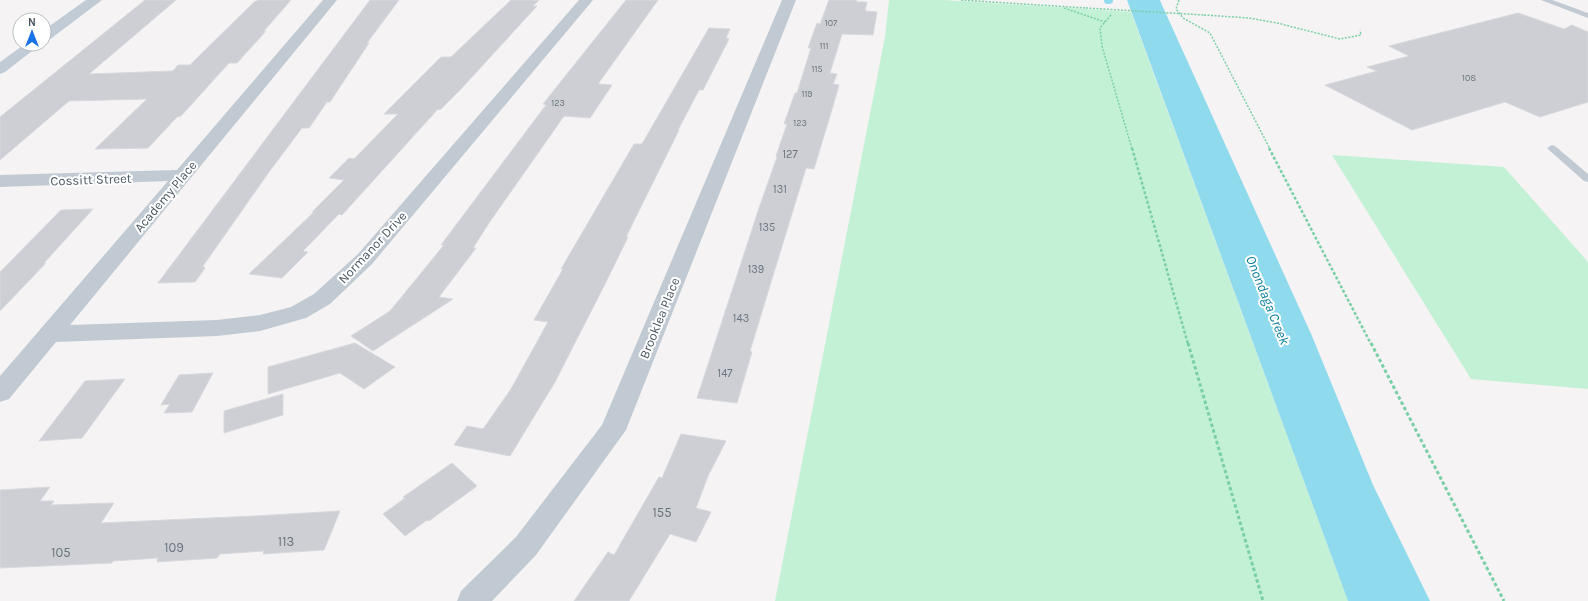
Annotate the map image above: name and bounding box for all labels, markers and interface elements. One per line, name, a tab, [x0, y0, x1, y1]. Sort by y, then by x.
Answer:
north arrow	[12, 12, 52, 52]
text: N	[28, 16, 36, 29]
house number: 107	[825, 18, 838, 28]
house number: 111	[820, 41, 828, 51]
house number: 115	[811, 64, 823, 74]
house number: 108	[1462, 73, 1476, 83]
house number: 119	[801, 89, 813, 99]
house number: 123	[551, 98, 565, 108]
house number: 123	[793, 118, 807, 128]
house number: 127	[782, 148, 798, 161]
street label: Academy Place	[131, 157, 200, 235]
street label: Cossitt Street	[50, 171, 132, 188]
house number: 131	[773, 183, 787, 196]
street label: Normanor Drive	[335, 208, 410, 287]
house number: 135	[759, 221, 775, 234]
water label: Onondaga Creek	[1242, 253, 1293, 348]
house number: 139	[748, 263, 764, 276]
street label: Brooklea Place	[636, 275, 683, 361]
house number: 143	[733, 312, 749, 325]
house number: 147	[718, 367, 732, 380]
house number: 155	[653, 505, 671, 520]
house number: 113	[278, 534, 294, 549]
house number: 109	[164, 540, 184, 555]
house number: 105	[51, 545, 71, 560]

